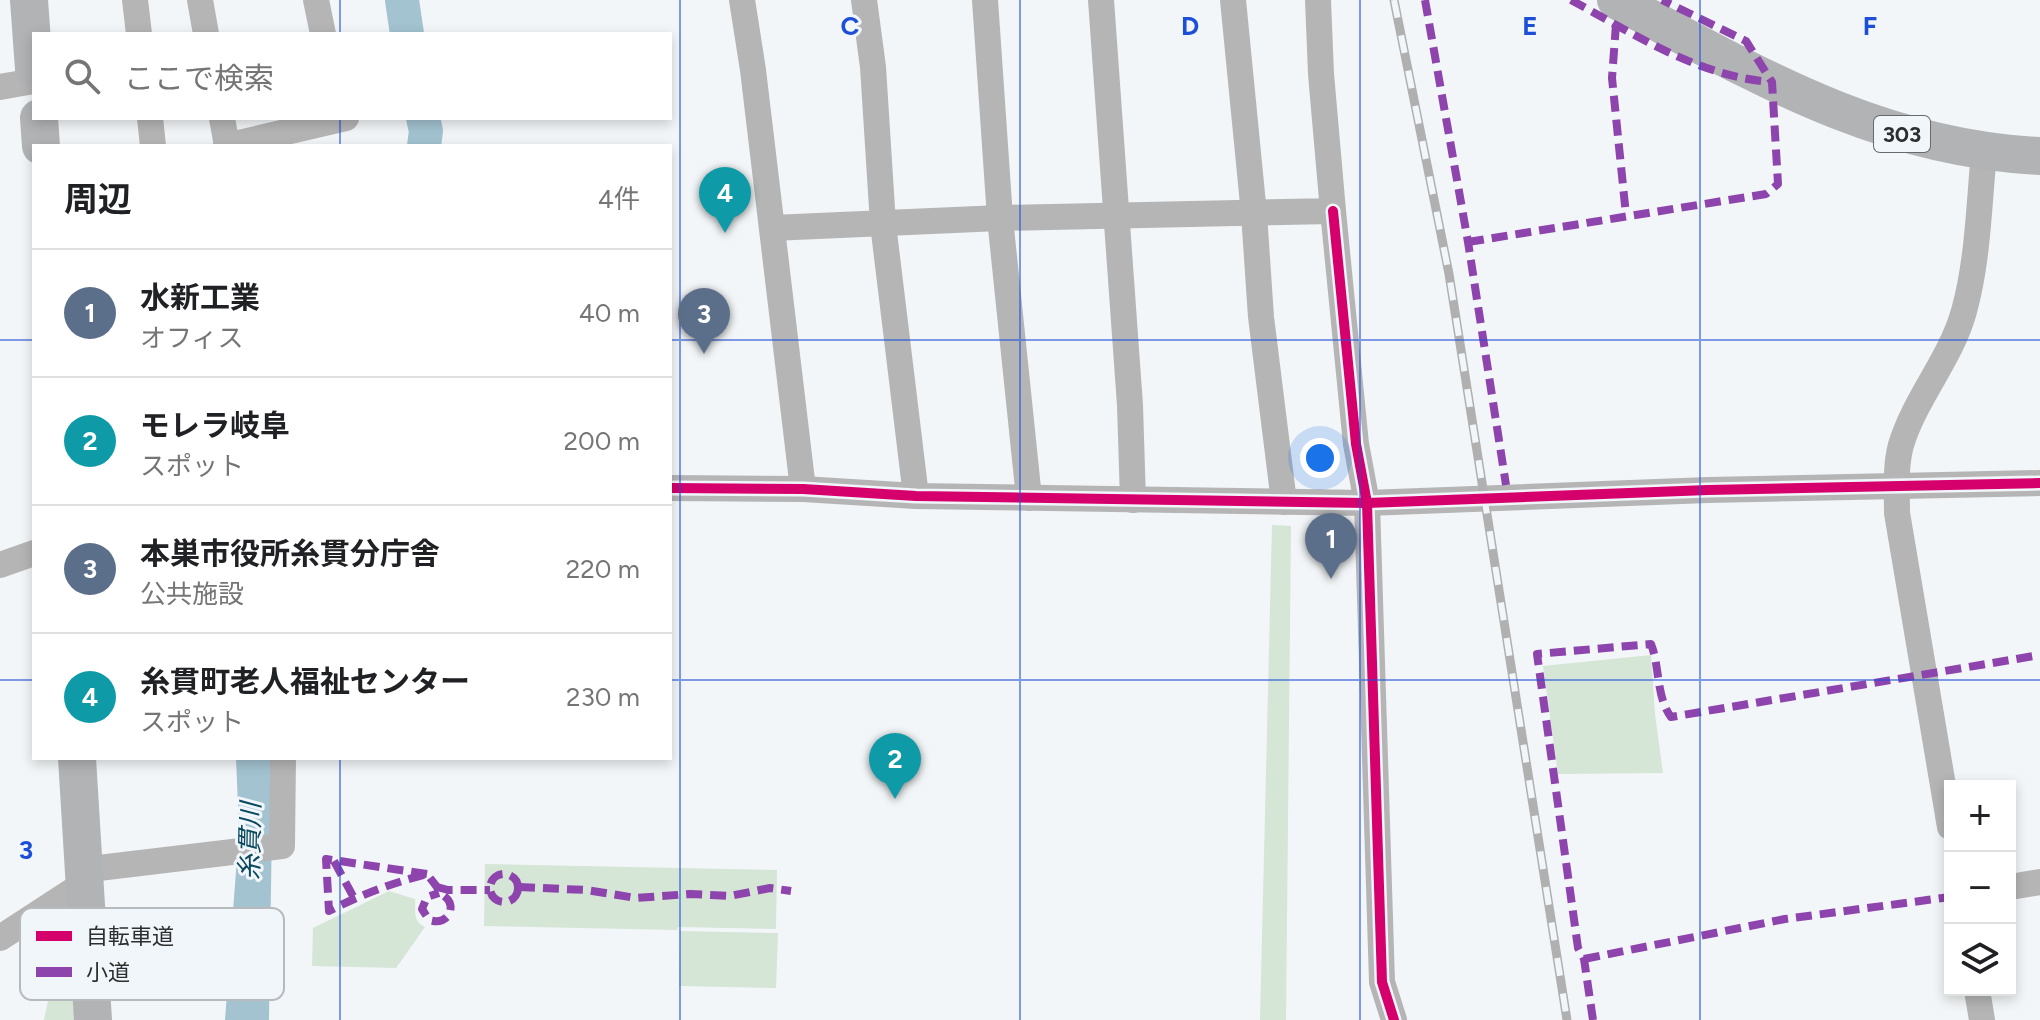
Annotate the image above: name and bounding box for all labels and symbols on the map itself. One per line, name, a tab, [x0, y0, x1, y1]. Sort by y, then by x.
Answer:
text: C	[841, 10, 860, 42]
text: D	[1181, 10, 1199, 42]
text: E	[1522, 10, 1538, 42]
text: F	[1863, 10, 1877, 42]
road number: 303	[1874, 116, 1930, 152]
pin: 4	[699, 167, 751, 233]
pin: 3	[678, 288, 730, 354]
your location	[1300, 438, 1340, 478]
pin: 1	[1305, 513, 1357, 579]
pin: 2	[869, 733, 921, 799]
water label: 糸貫川	[233, 799, 267, 880]
text: 3	[19, 834, 33, 866]
legend	[20, 908, 284, 1000]
text: 自転車道	[86, 923, 174, 950]
text: 小道	[86, 959, 130, 986]

